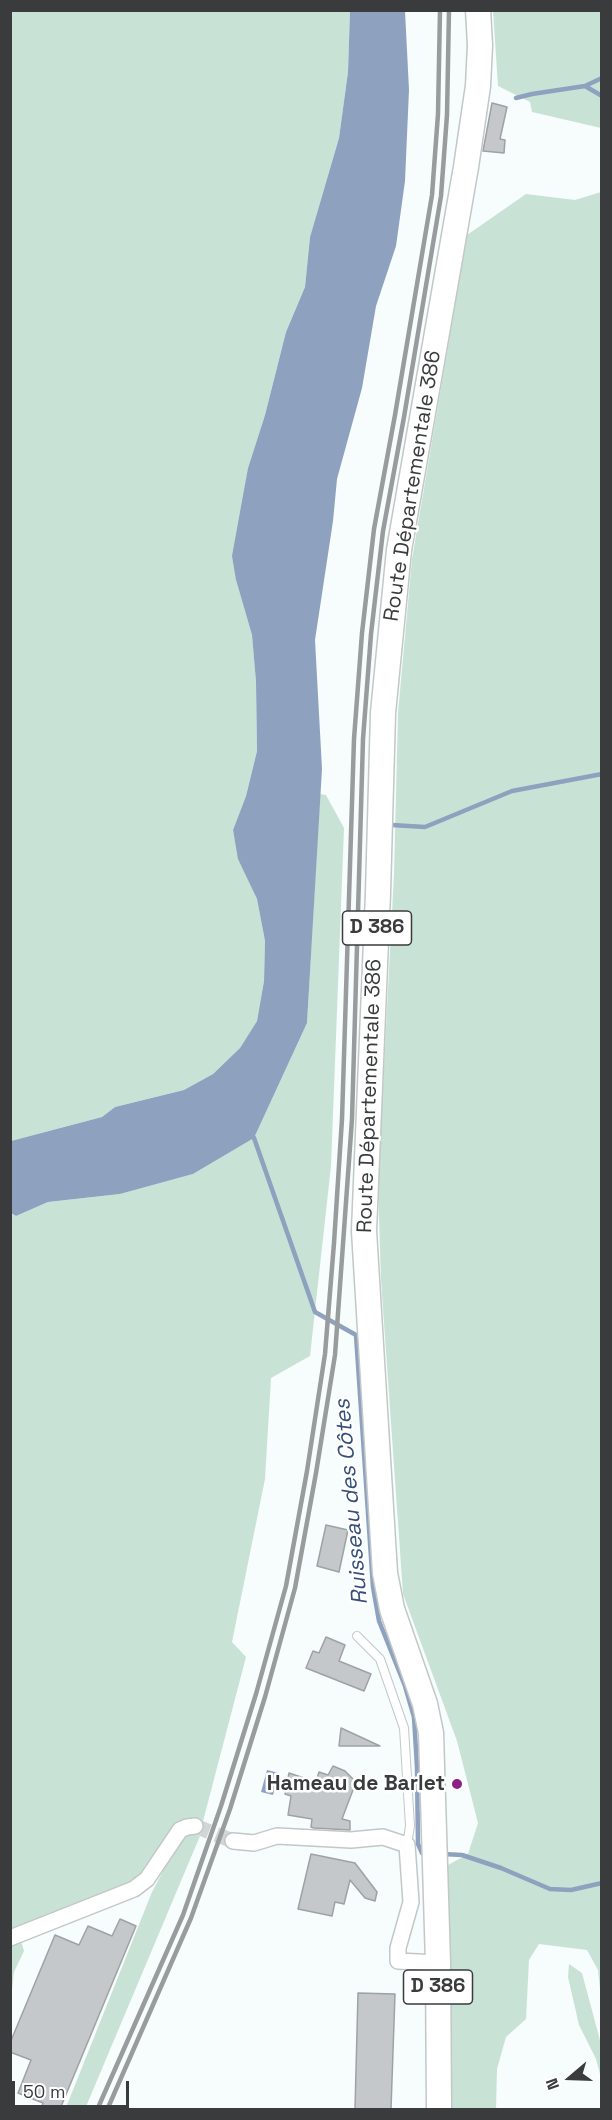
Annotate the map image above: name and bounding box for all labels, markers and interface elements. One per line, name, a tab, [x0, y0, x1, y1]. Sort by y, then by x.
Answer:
street label: Route Départementale 386	[379, 349, 447, 623]
road number: D 386	[342, 911, 412, 945]
street label: Route Départementale 386	[353, 959, 387, 1233]
water label: Ruisseau des Côtes	[330, 1398, 374, 1606]
place label: Hameau de Barlet	[267, 1771, 445, 1797]
marker: Hameau de Barlet	[450, 1777, 464, 1791]
road number: D 386	[404, 1970, 472, 2004]
north arrow	[540, 2048, 600, 2108]
scale bar	[15, 2069, 132, 2107]
text: N	[541, 2076, 564, 2093]
text: 50 m	[23, 2080, 65, 2103]

